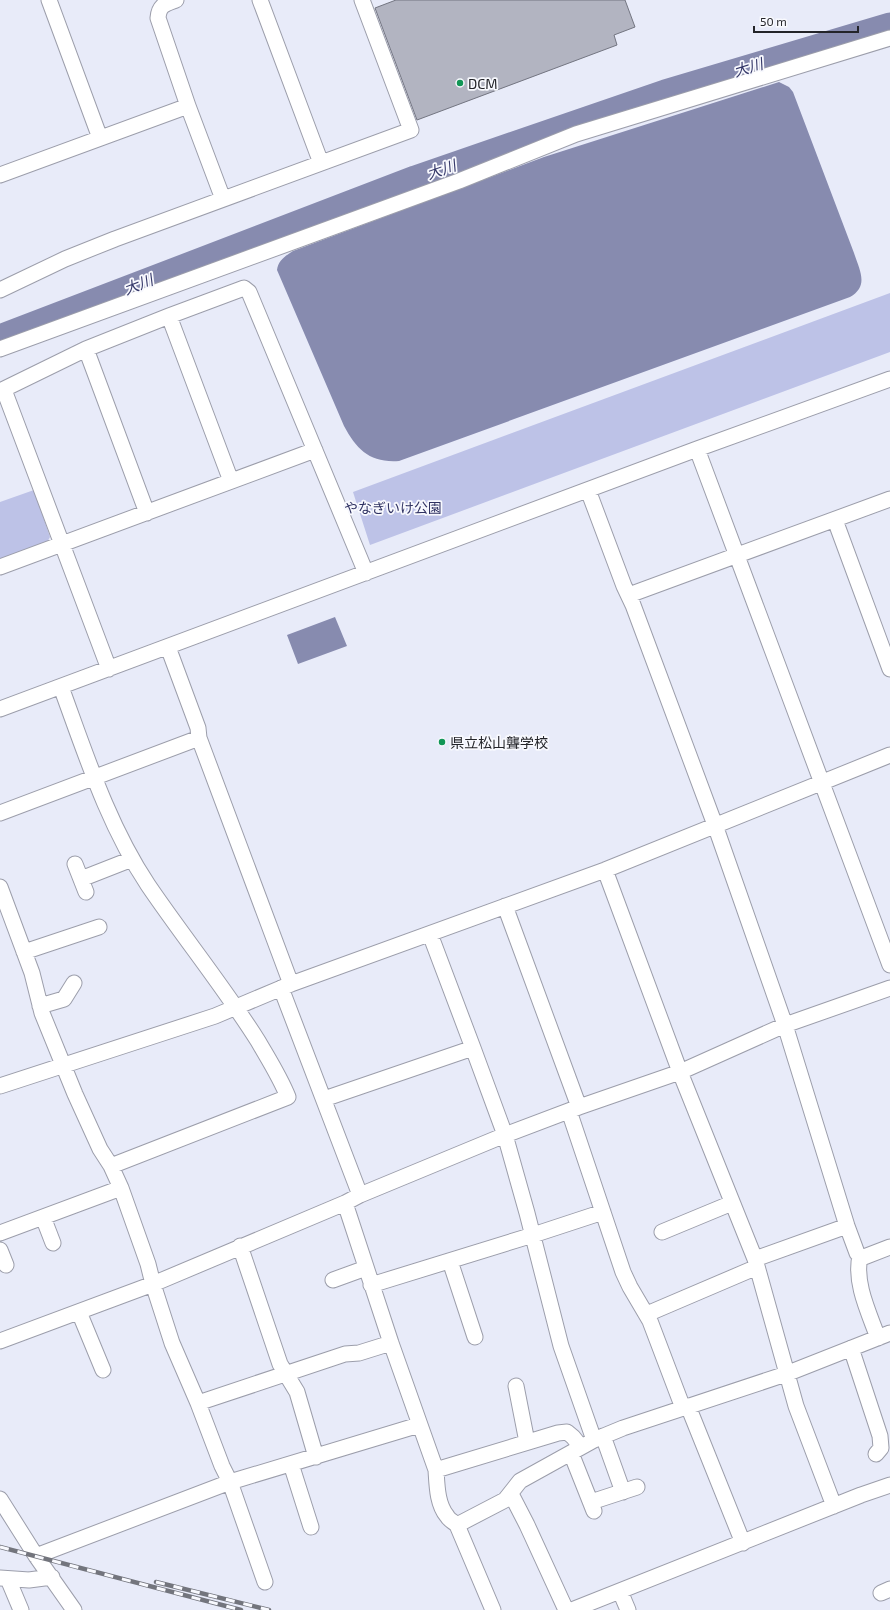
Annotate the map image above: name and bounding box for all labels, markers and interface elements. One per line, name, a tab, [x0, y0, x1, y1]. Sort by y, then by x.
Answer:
scale bar	[754, 8, 858, 34]
text: 50 m	[760, 14, 787, 28]
water label: 大川	[731, 53, 767, 80]
place label: DCM	[468, 75, 498, 92]
marker: DCM	[455, 78, 465, 88]
water label: 大川	[424, 155, 460, 182]
water label: 大川	[121, 270, 157, 298]
park label: やなぎいけ公園	[344, 499, 442, 516]
place label: 県立松山聾学校	[450, 734, 548, 751]
marker: 県立松山聾学校	[437, 737, 447, 747]

